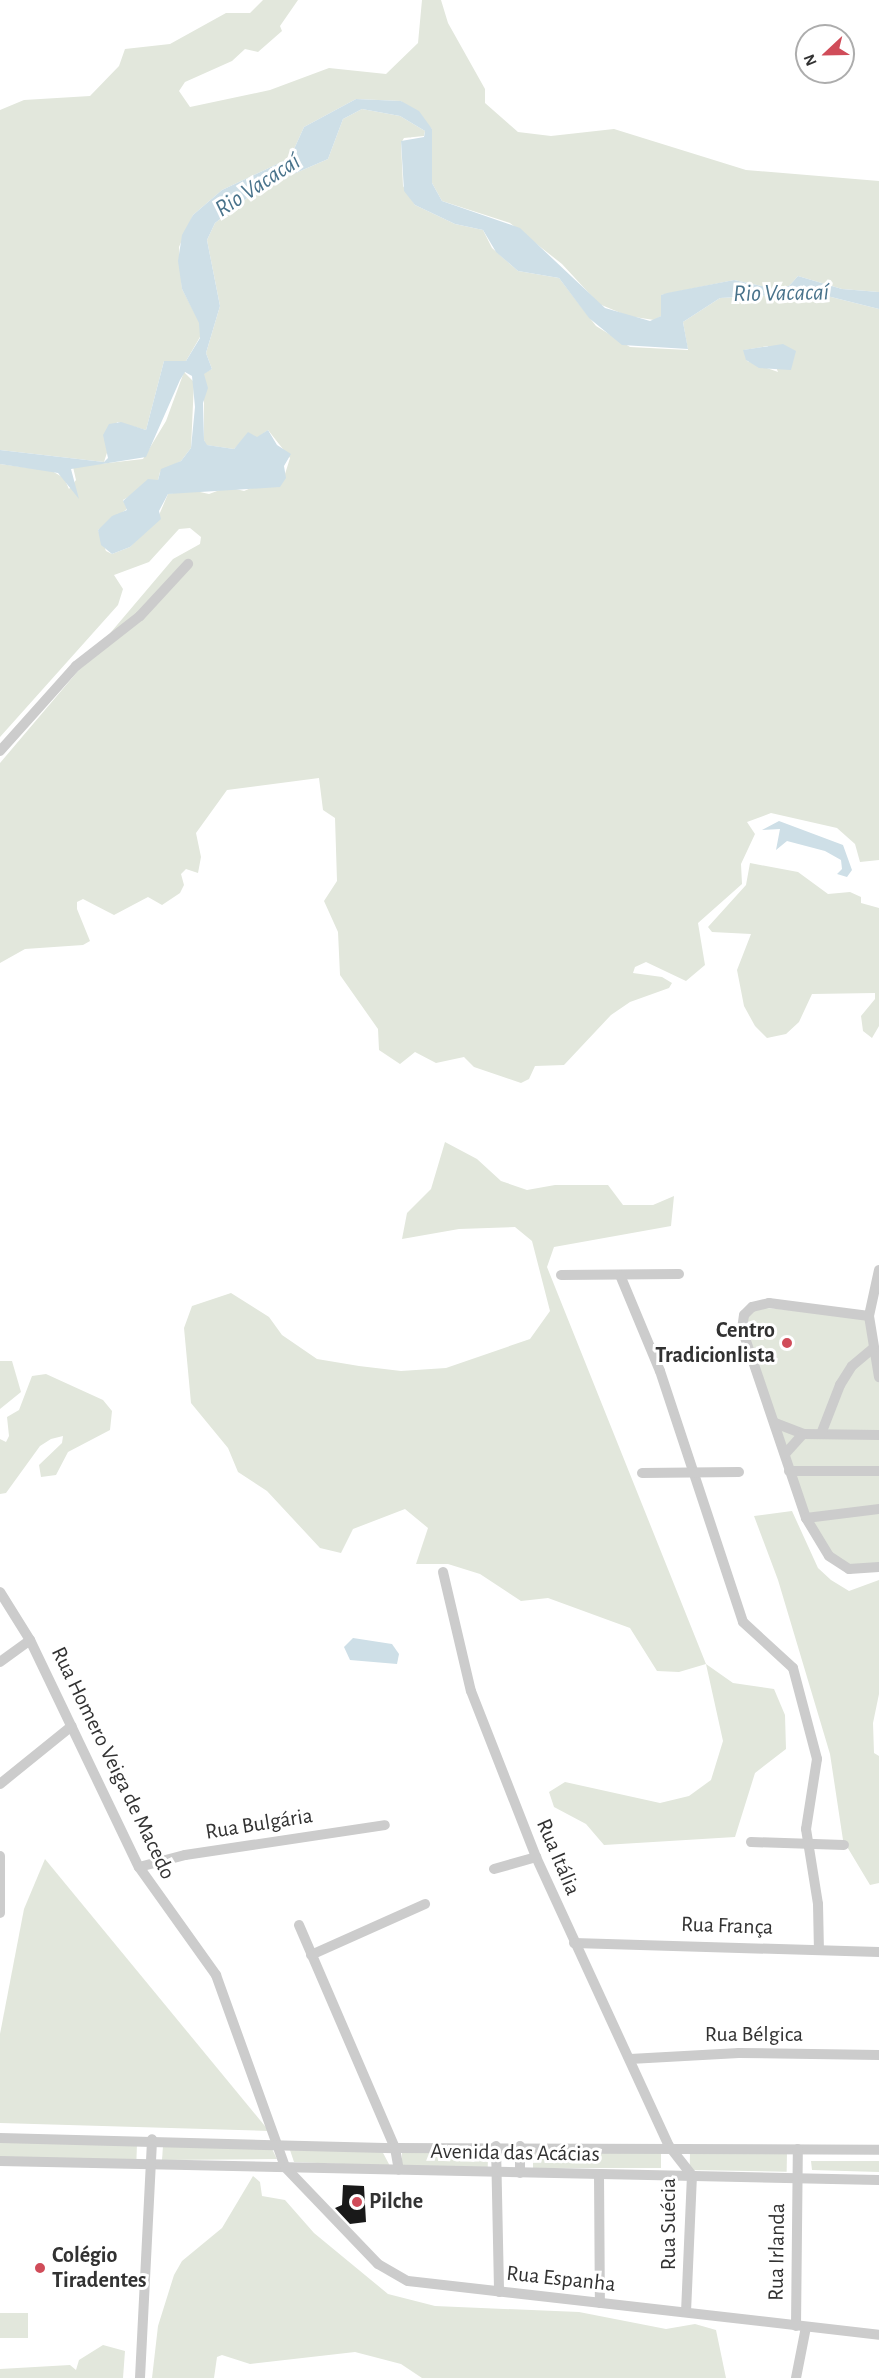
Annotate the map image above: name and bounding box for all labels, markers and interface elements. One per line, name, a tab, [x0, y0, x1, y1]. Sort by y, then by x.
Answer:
north arrow	[795, 24, 855, 84]
text: N	[801, 52, 820, 68]
water label: Rio Vacacaí	[210, 148, 306, 224]
water label: Rio Vacacaí	[733, 279, 829, 309]
place label: Centro Tradicionlista	[655, 1317, 775, 1368]
marker: Centro Tradicionlista	[780, 1336, 794, 1350]
street label: Rua Homero Veiga de Macedo	[45, 1642, 181, 1884]
street label: Rua Bulgária	[203, 1802, 315, 1846]
street label: Rua Itália	[530, 1815, 586, 1899]
street label: Rua França	[681, 1911, 773, 1941]
street label: Rua Bélgica	[705, 2022, 803, 2048]
street label: Avenida das Acácias	[430, 2138, 600, 2168]
street label: Rua Suécia	[656, 2178, 682, 2270]
place label: Pilche	[369, 2189, 423, 2215]
marker: Pilche	[350, 2195, 364, 2209]
street label: Rua Irlanda	[763, 2203, 791, 2301]
place label: Colégio Tiradentes	[52, 2242, 147, 2294]
street label: Rua Espanha	[505, 2260, 617, 2298]
marker: Colégio Tiradentes	[33, 2261, 47, 2275]

